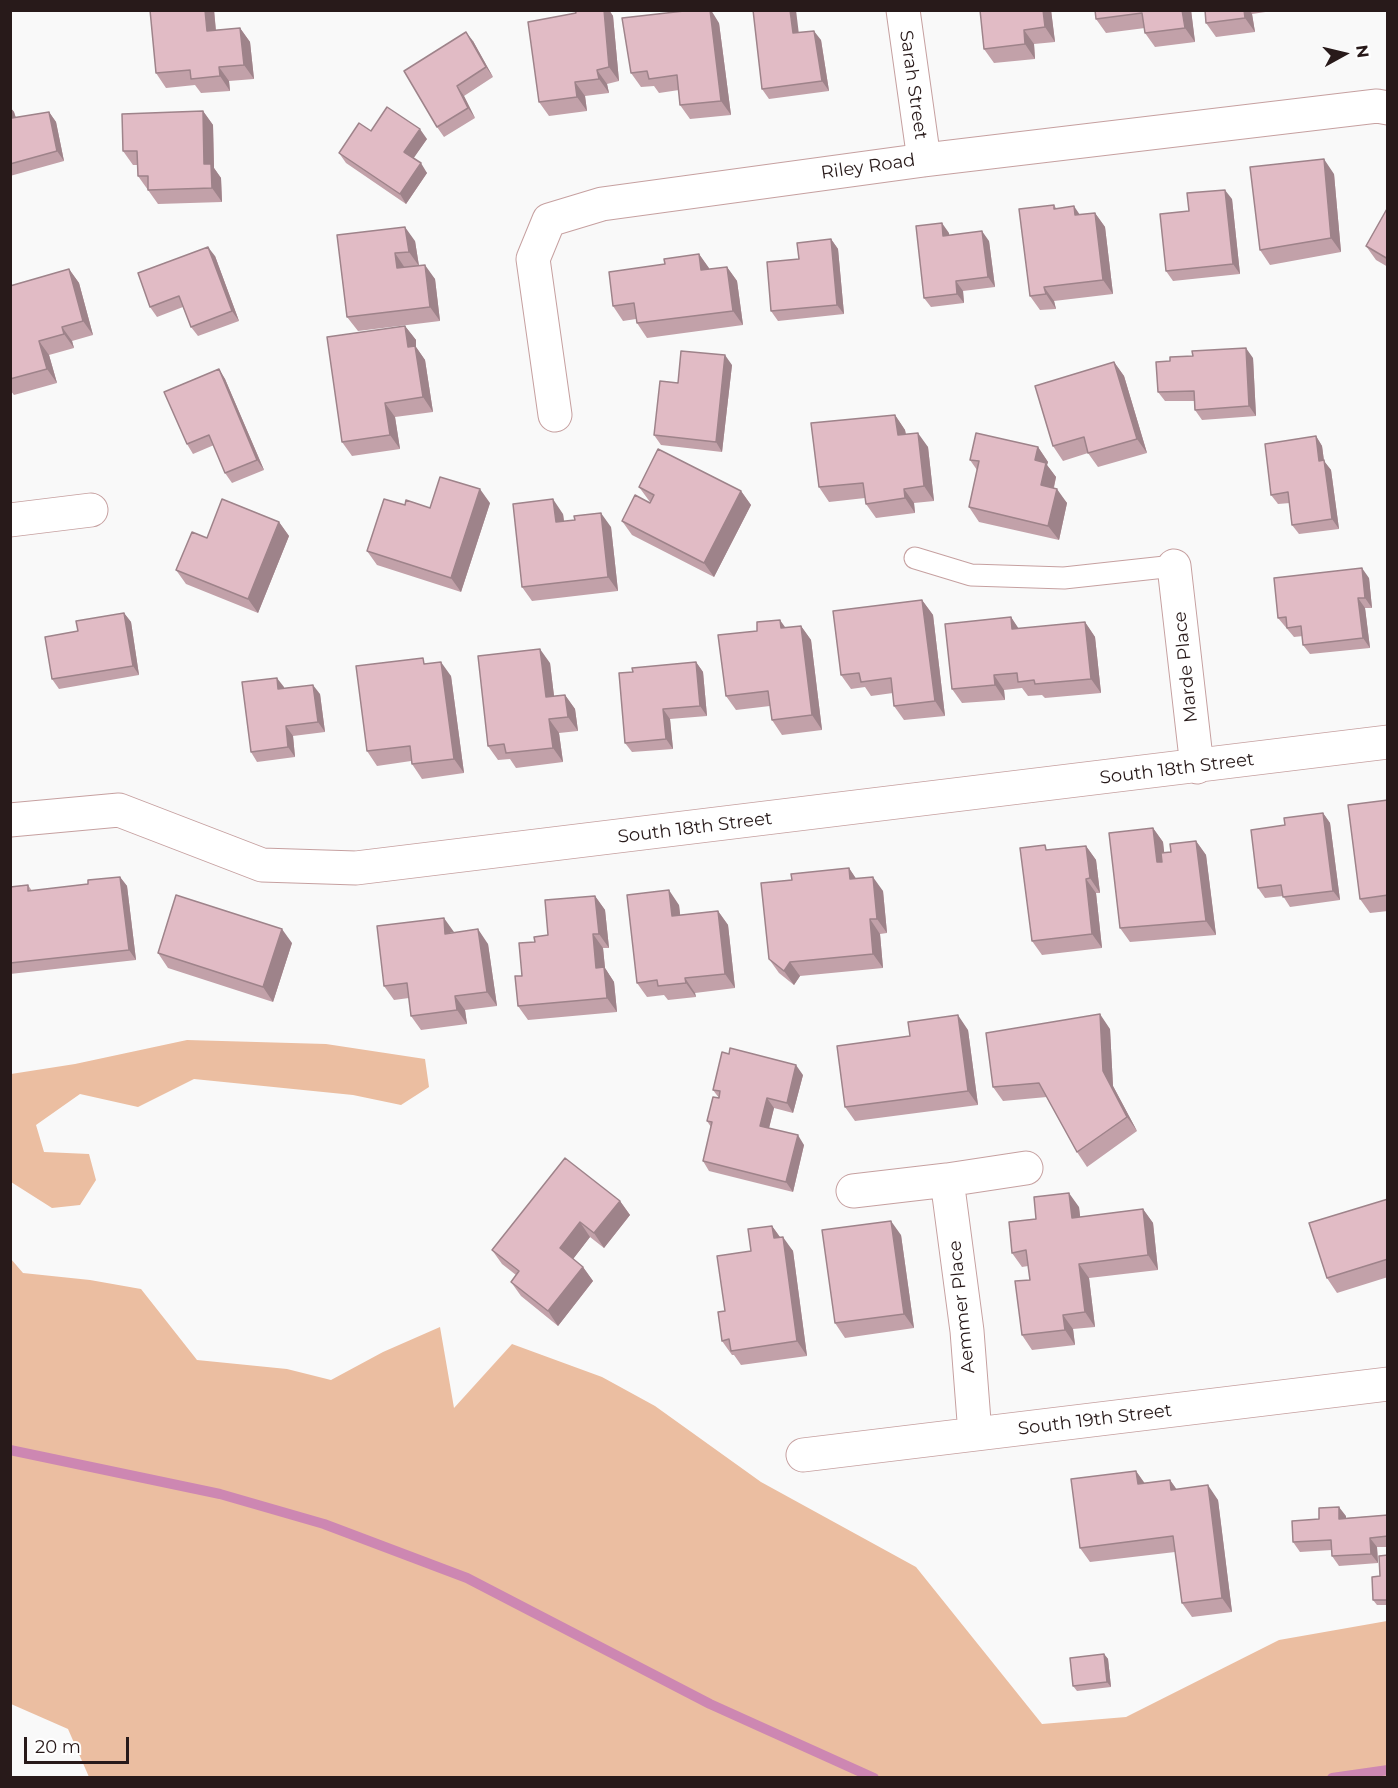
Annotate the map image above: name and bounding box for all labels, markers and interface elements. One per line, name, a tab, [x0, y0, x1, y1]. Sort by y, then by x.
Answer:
north arrow	[1314, 24, 1374, 84]
street label: Sarah Street	[895, 29, 931, 141]
text: N	[1352, 44, 1373, 59]
street label: Riley Road	[819, 150, 917, 184]
street label: Marde Place	[1169, 610, 1203, 724]
street label: South 18th Street	[1099, 749, 1255, 789]
street label: South 18th Street	[617, 808, 773, 848]
street label: Aemmer Place	[944, 1239, 980, 1375]
street label: South 19th Street	[1017, 1400, 1173, 1440]
scale bar	[27, 1725, 132, 1763]
text: 20 m	[35, 1736, 81, 1758]

